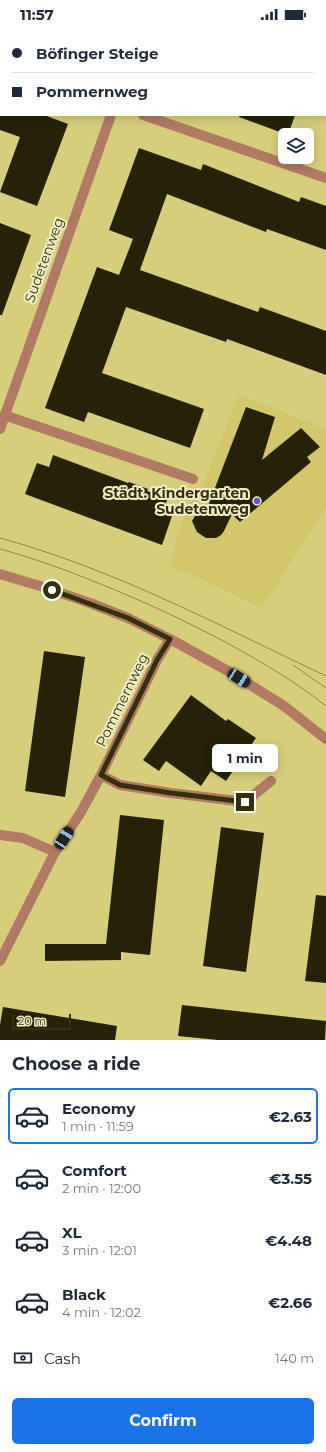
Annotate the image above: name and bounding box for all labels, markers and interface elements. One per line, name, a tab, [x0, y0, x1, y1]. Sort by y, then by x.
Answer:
text: 11:57	[20, 5, 54, 24]
text: Böfinger Steige	[36, 44, 159, 63]
text: Pommernweg	[36, 82, 148, 101]
map controls	[278, 128, 314, 164]
button: layers	[278, 128, 314, 164]
street label: Sudetenweg	[20, 215, 68, 305]
place label: Städt. Kindergarten Sudetenweg	[104, 484, 249, 518]
marker: Städt. Kindergarten Sudetenweg	[252, 496, 262, 506]
route start	[43, 581, 61, 599]
street label: Pommernweg	[92, 650, 152, 750]
car	[226, 667, 252, 689]
callout: 1 min	[212, 744, 278, 772]
text: 1 min	[227, 750, 263, 766]
route end	[236, 793, 254, 811]
car	[52, 825, 76, 851]
scale bar	[12, 1012, 71, 1031]
text: 20 m	[18, 1014, 46, 1028]
text: Choose a ride	[12, 1053, 140, 1075]
icon: car	[14, 1098, 50, 1134]
text: Economy	[62, 1099, 135, 1118]
text: €2.63	[269, 1107, 312, 1126]
text: 1 min · 11:59	[62, 1118, 134, 1134]
icon: car	[14, 1160, 50, 1196]
text: Comfort	[62, 1161, 127, 1180]
text: €3.55	[269, 1169, 312, 1188]
text: 2 min · 12:00	[62, 1180, 141, 1196]
icon: car	[14, 1222, 50, 1258]
text: XL	[62, 1223, 81, 1242]
text: €4.48	[265, 1231, 312, 1250]
text: 3 min · 12:01	[62, 1242, 137, 1258]
icon: car	[14, 1284, 50, 1320]
text: Black	[62, 1285, 106, 1304]
text: €2.66	[268, 1293, 312, 1312]
text: 4 min · 12:02	[62, 1304, 141, 1320]
icon: cash	[12, 1347, 34, 1369]
text: Cash	[44, 1349, 81, 1368]
text: 140 m	[275, 1350, 314, 1366]
button: Confirm	[12, 1398, 314, 1444]

